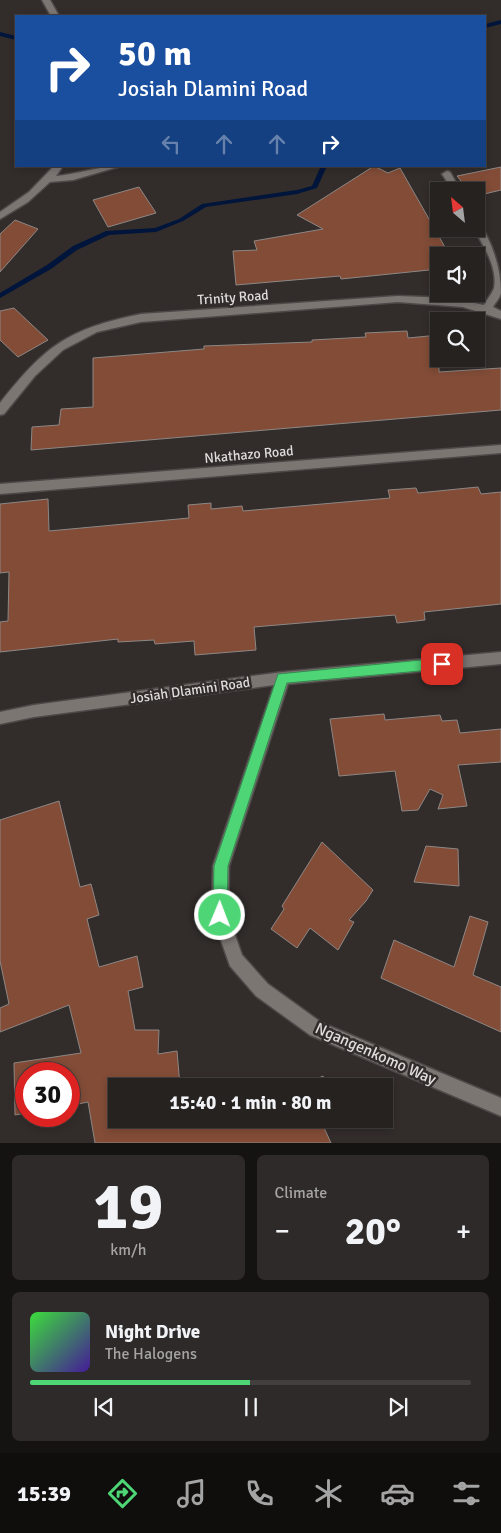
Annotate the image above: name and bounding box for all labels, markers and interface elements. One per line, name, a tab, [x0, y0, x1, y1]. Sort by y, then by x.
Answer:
text: 50 m	[118, 32, 192, 75]
icon: right	[35, 35, 100, 100]
text: Josiah Dlamini Road	[118, 75, 308, 102]
icon: left	[157, 130, 185, 158]
icon: ahead	[210, 130, 238, 158]
icon: ahead	[263, 130, 291, 158]
icon: right	[316, 130, 344, 158]
north arrow	[430, 182, 485, 238]
map controls	[430, 182, 485, 367]
button: sound	[430, 247, 485, 302]
street label: Trinity Road	[197, 287, 269, 308]
button: search	[430, 312, 485, 367]
street label: Nkathazo Road	[204, 442, 294, 467]
pin	[421, 643, 463, 685]
icon: arrive	[428, 650, 456, 678]
street label: Josiah Dlamini Road	[129, 674, 251, 707]
position arrow	[193, 888, 245, 940]
street label: Ngangenkomo Way	[312, 1018, 440, 1090]
speed limit sign: 30	[15, 1062, 80, 1127]
text: 15:40 · 1 min · 80 m	[170, 1091, 331, 1115]
text: 19	[93, 1167, 163, 1247]
text: Climate	[275, 1183, 327, 1203]
text: 20°	[345, 1208, 401, 1255]
text: −	[275, 1214, 290, 1248]
text: +	[456, 1214, 471, 1248]
text: km/h	[110, 1240, 146, 1260]
text: Night Drive	[105, 1320, 200, 1344]
text: The Halogens	[105, 1344, 197, 1364]
icon: previous	[90, 1393, 118, 1421]
icon: pause	[237, 1393, 265, 1421]
icon: next	[384, 1393, 412, 1421]
icon: directions	[105, 1476, 140, 1511]
icon: music	[174, 1476, 209, 1511]
icon: phone	[242, 1476, 277, 1511]
icon: climate	[311, 1476, 346, 1511]
icon: car	[380, 1476, 415, 1511]
icon: filters	[449, 1476, 484, 1511]
text: 15:39	[17, 1480, 71, 1507]

